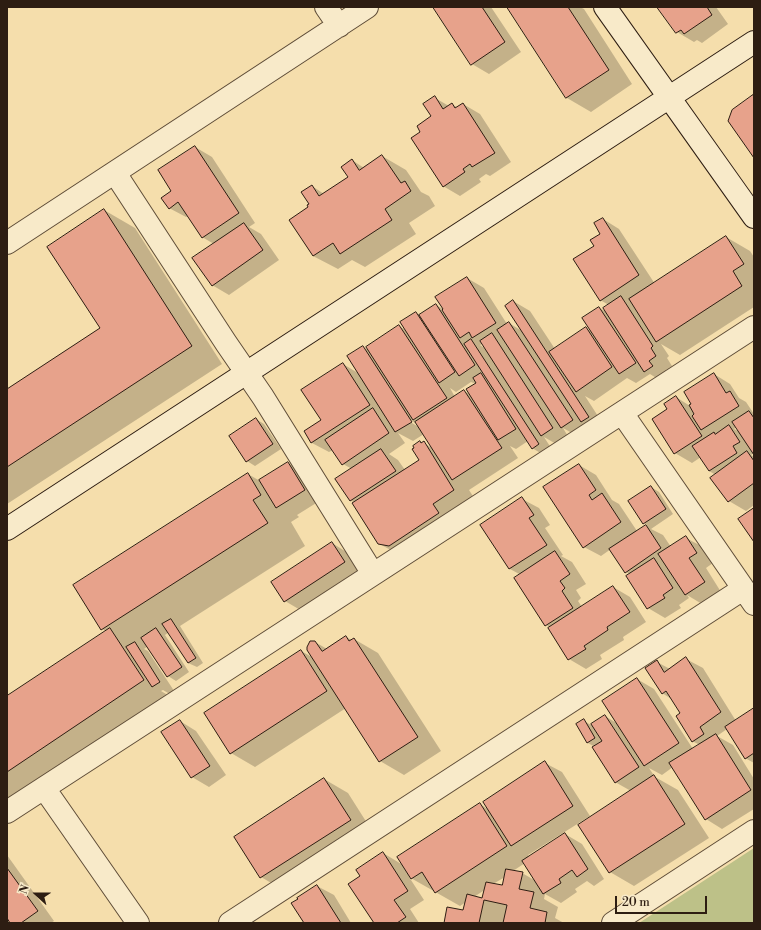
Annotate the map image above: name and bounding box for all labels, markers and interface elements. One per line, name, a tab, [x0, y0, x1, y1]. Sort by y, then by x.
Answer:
north arrow	[16, 874, 56, 914]
text: N	[17, 883, 33, 896]
scale bar	[617, 888, 709, 914]
text: 20 m	[622, 895, 650, 910]

